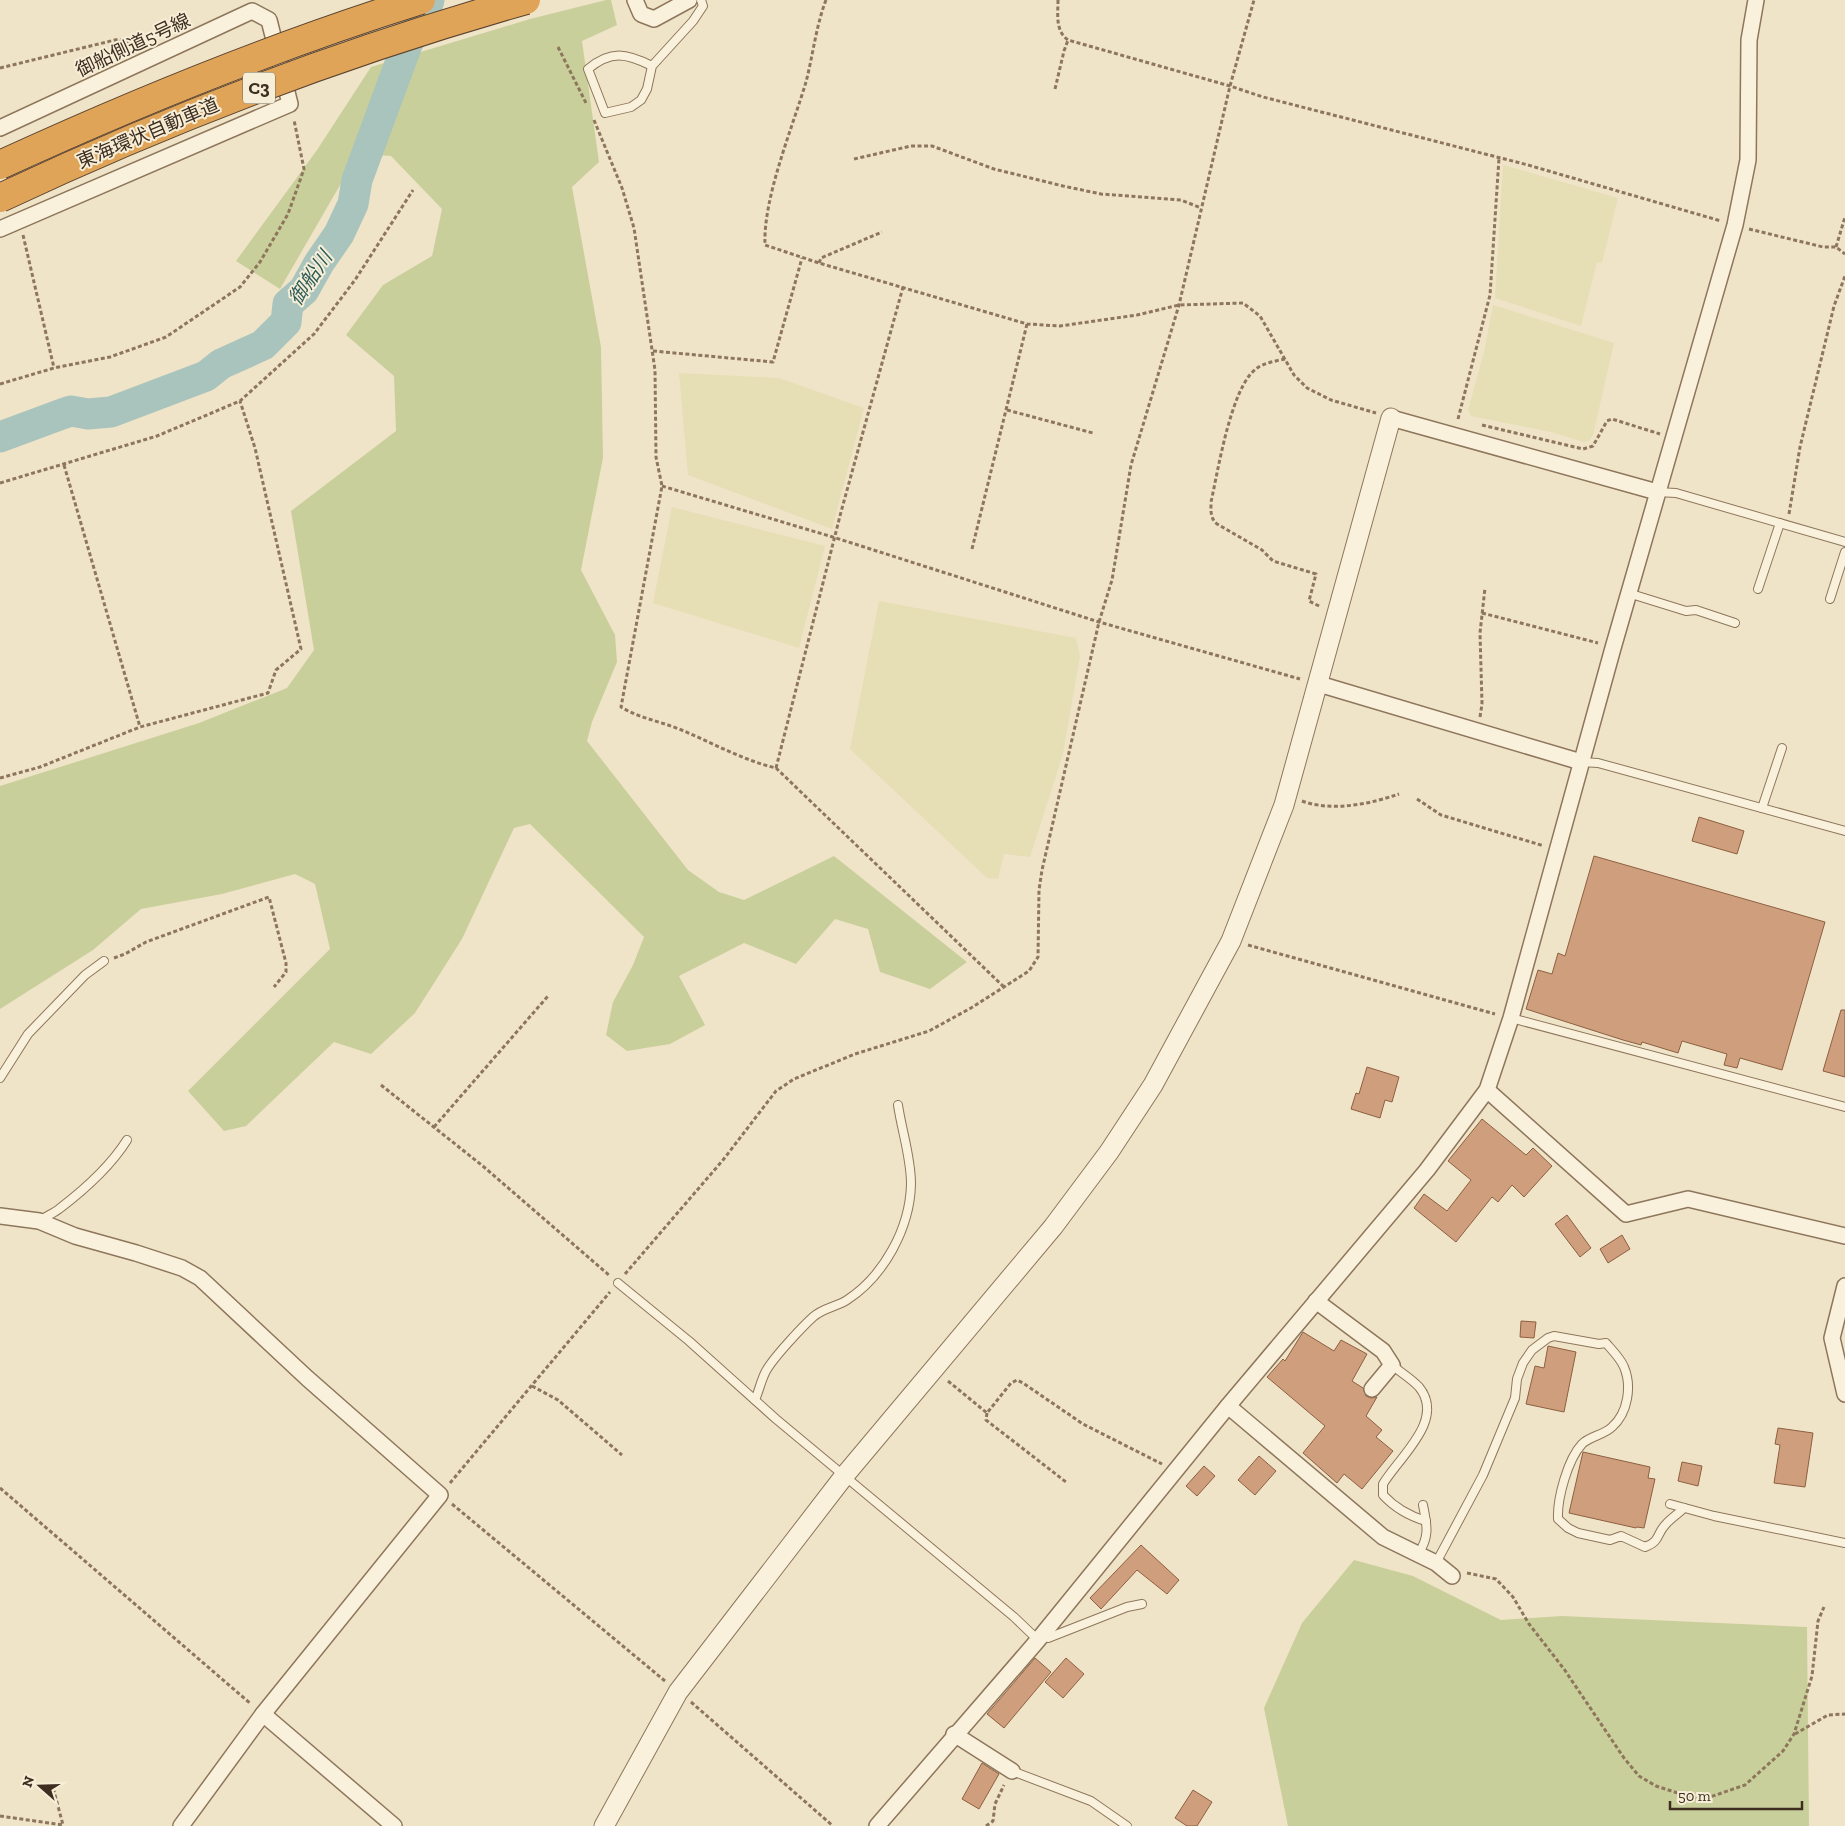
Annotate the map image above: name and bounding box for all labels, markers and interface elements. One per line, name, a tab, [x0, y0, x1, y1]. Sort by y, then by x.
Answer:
street label: 御船側道5号線	[72, 8, 194, 82]
road number: C3	[243, 73, 275, 104]
street label: 東海環状自動車道	[74, 93, 222, 173]
water label: 御船川	[283, 245, 338, 310]
north arrow	[15, 1761, 65, 1811]
text: N	[18, 1773, 38, 1790]
scale bar	[1670, 1778, 1802, 1810]
text: 50 m	[1678, 1787, 1711, 1805]

